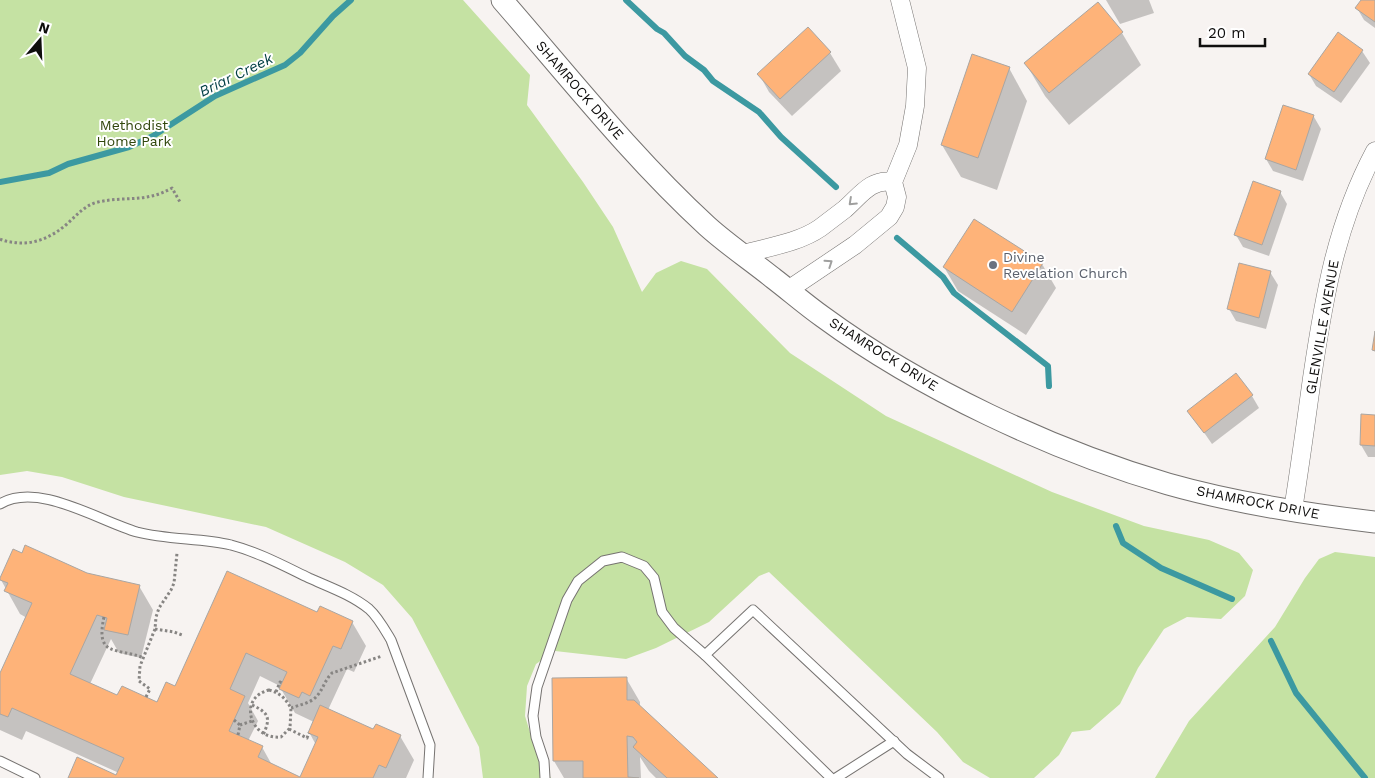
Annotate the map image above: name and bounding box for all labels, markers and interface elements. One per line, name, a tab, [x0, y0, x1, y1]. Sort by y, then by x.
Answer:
north arrow	[15, 15, 65, 65]
scale bar	[1200, 15, 1265, 47]
text: N	[37, 18, 52, 37]
text: 20 m	[1208, 24, 1246, 42]
street label: SHAMROCK DRIVE	[533, 38, 627, 142]
water label: Briar Creek	[196, 49, 277, 101]
park label: Methodist Home Park	[97, 117, 171, 149]
one-way arrow	[849, 196, 858, 205]
place label: Divine Revelation Church	[1003, 249, 1128, 281]
street label: GLENVILLE AVENUE	[1302, 258, 1342, 396]
one-way arrow	[823, 259, 832, 269]
marker: Divine Revelation Church	[987, 259, 999, 271]
street label: SHAMROCK DRIVE	[827, 314, 941, 394]
street label: SHAMROCK DRIVE	[1195, 482, 1321, 522]

